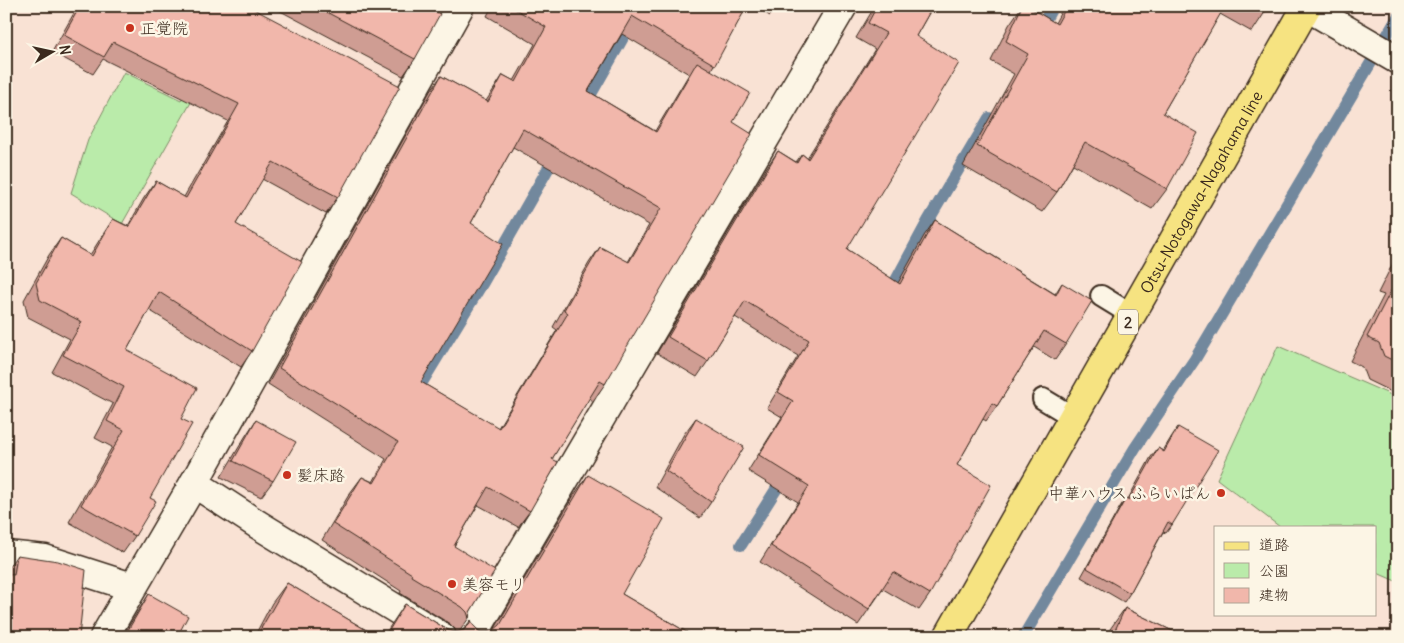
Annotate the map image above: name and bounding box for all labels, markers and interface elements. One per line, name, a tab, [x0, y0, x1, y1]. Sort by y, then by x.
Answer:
place label: 正覚院	[140, 18, 188, 38]
marker: 正覚院	[124, 22, 136, 34]
north arrow	[28, 28, 78, 78]
text: N	[55, 44, 74, 56]
street label: Otsu-Notogawa-Nagahama line	[1136, 87, 1267, 297]
road number: 2	[1118, 310, 1138, 334]
place label: 髪床路	[297, 465, 345, 485]
marker: 髪床路	[281, 469, 293, 481]
place label: 中華ハウス ふらいぱん	[1048, 483, 1211, 503]
marker: 中華ハウス ふらいぱん	[1215, 487, 1227, 499]
legend	[1214, 526, 1376, 616]
text: 道路	[1259, 535, 1289, 554]
text: 公園	[1259, 561, 1289, 580]
place label: 美容モリ	[462, 574, 526, 594]
marker: 美容モリ	[446, 578, 458, 590]
text: 建物	[1259, 585, 1289, 604]

